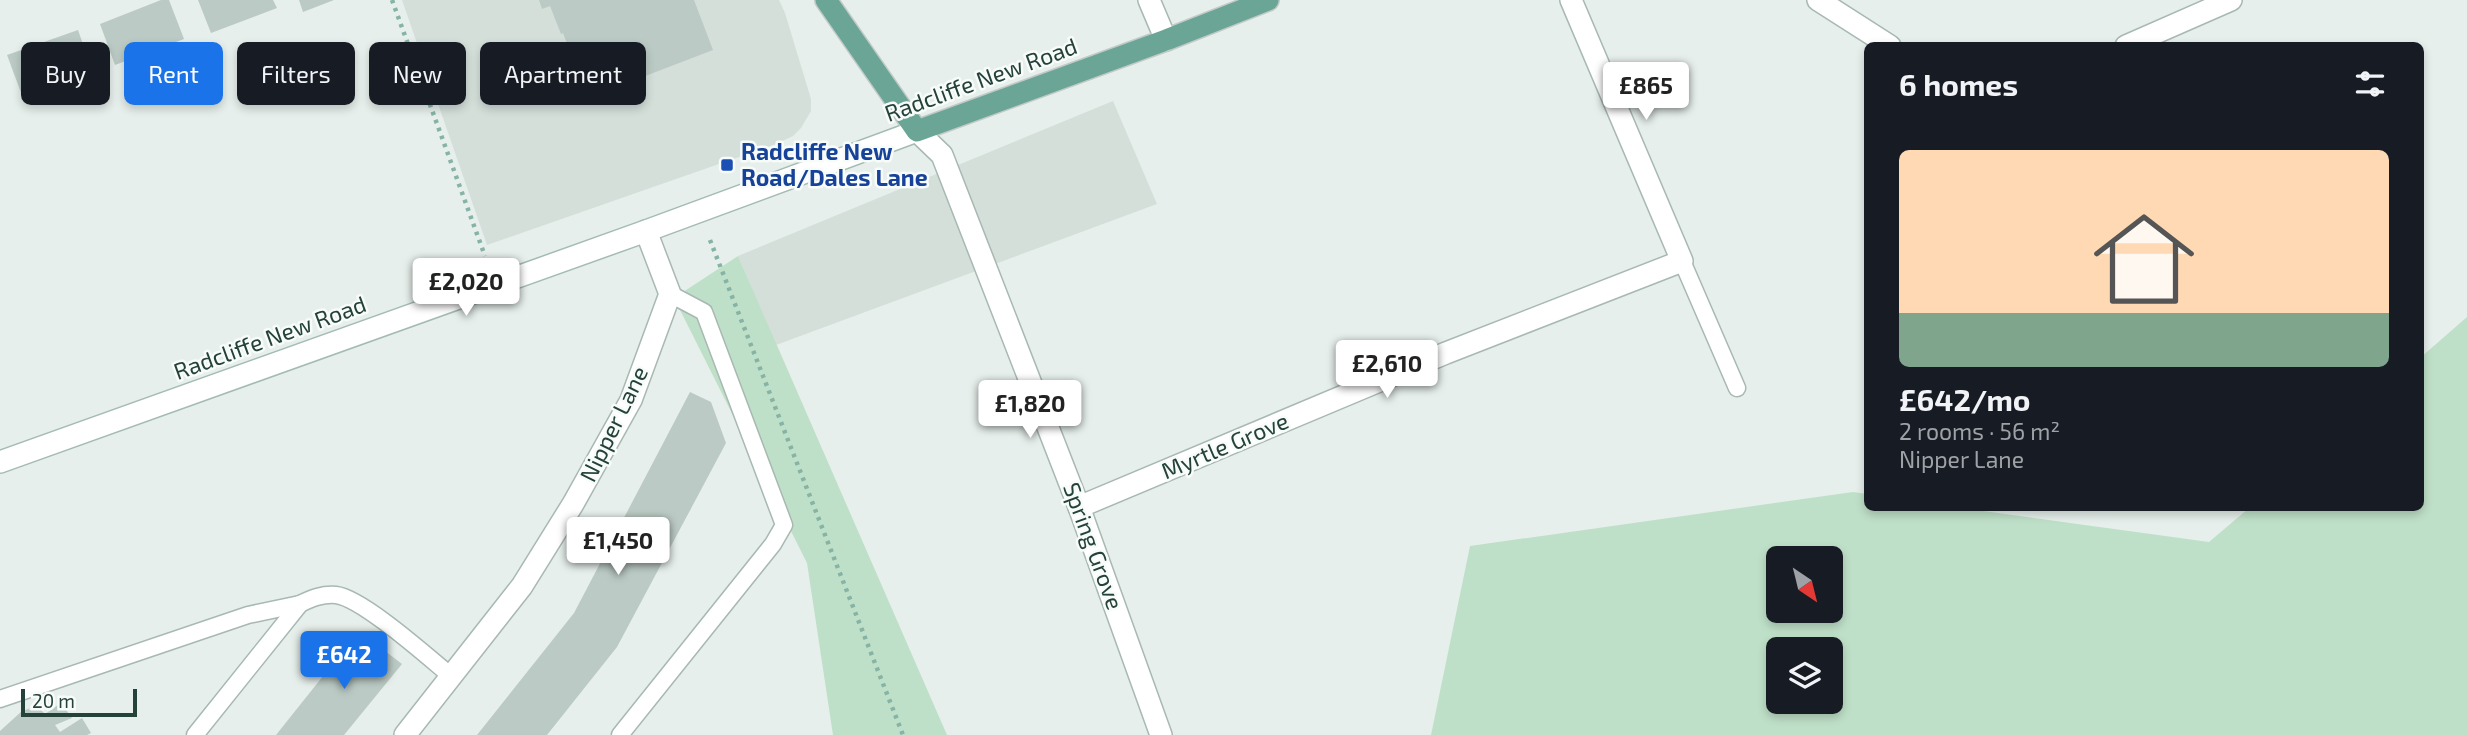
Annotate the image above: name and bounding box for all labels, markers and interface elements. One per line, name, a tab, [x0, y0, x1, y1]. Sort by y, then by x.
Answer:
street label: Radcliffe New Road	[881, 31, 1081, 127]
chip: Buy	[21, 42, 110, 105]
chip: Rent	[124, 42, 223, 105]
chip: Filters	[237, 42, 355, 105]
chip: New	[369, 42, 466, 105]
chip: Apartment	[480, 42, 646, 105]
pin: £865	[1605, 62, 1687, 122]
icon: filters	[2351, 65, 2389, 103]
text: 6 homes	[1899, 66, 2018, 102]
text: £865	[1619, 71, 1673, 99]
place label: Radcliffe New Road/Dales Lane	[741, 137, 928, 191]
marker: Radcliffe New Road/Dales Lane	[719, 157, 735, 173]
icon: home	[2081, 196, 2207, 322]
pin: £2,020	[409, 258, 523, 318]
text: £2,020	[429, 267, 503, 295]
street label: Radcliffe New Road	[170, 289, 370, 385]
pin: £2,610	[1330, 340, 1444, 400]
text: £2,610	[1352, 349, 1422, 377]
street label: Nipper Lane	[573, 361, 653, 486]
pin: £1,820	[973, 380, 1087, 440]
text: £642/mo	[1899, 381, 2031, 417]
text: £1,820	[994, 389, 1066, 417]
street label: Myrtle Grove	[1157, 406, 1292, 484]
text: 2 rooms · 56 m²	[1899, 417, 2060, 445]
text: Nipper Lane	[1899, 445, 2024, 473]
street label: Spring Grove	[1058, 478, 1130, 613]
pin: £1,450	[561, 518, 675, 577]
text: £1,450	[583, 526, 653, 554]
north arrow	[1766, 546, 1843, 623]
map controls	[1766, 546, 1843, 714]
pin: £642	[303, 632, 385, 691]
button: layers	[1766, 637, 1843, 714]
text: £642	[316, 640, 372, 668]
scale bar	[21, 686, 136, 718]
text: 20 m	[32, 689, 75, 712]

